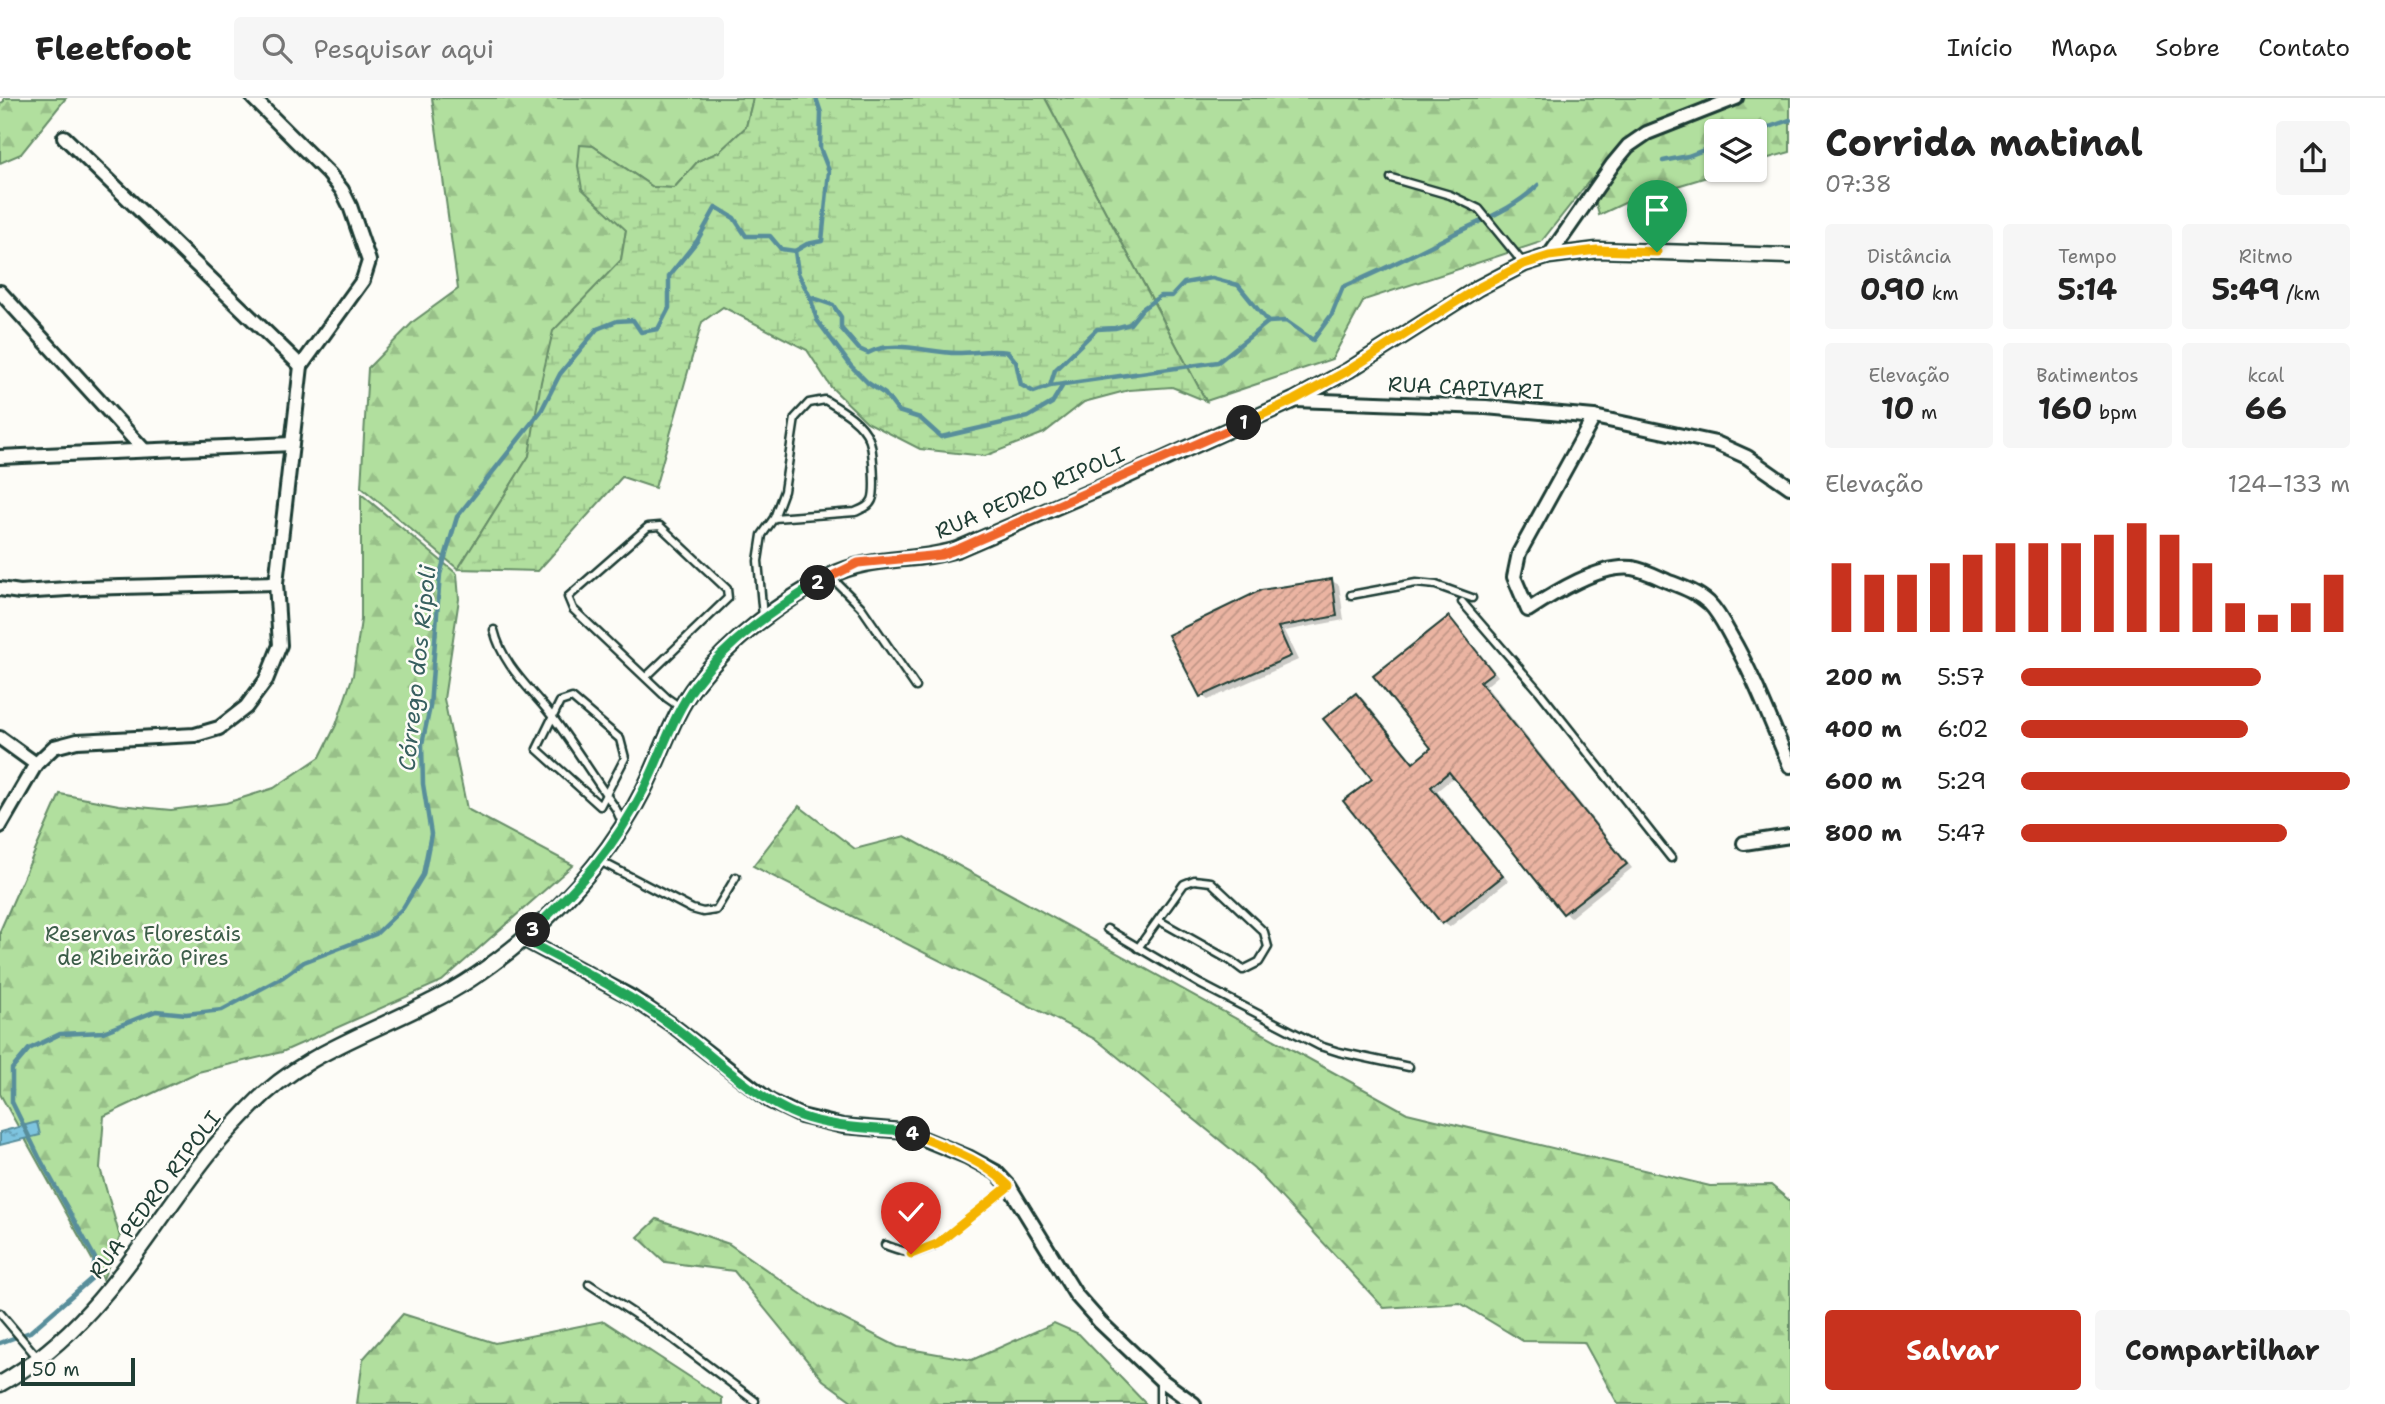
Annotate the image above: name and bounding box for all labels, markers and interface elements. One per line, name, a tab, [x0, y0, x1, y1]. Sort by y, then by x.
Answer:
search box	[234, 17, 724, 80]
text: Fleetfoot	[35, 26, 192, 71]
icon: search	[258, 29, 296, 67]
text: Pesquisar aqui	[314, 31, 494, 66]
text: Início	[1947, 32, 2013, 64]
text: Mapa	[2051, 32, 2117, 64]
text: Sobre	[2155, 32, 2220, 64]
text: Contato	[2258, 32, 2350, 64]
text: Corrida matinal	[1825, 117, 2143, 168]
map controls	[1704, 119, 1767, 182]
button: layers	[1704, 119, 1767, 182]
button: share	[2276, 121, 2350, 195]
text: 07:38	[1825, 169, 1892, 199]
pin	[1627, 180, 1687, 252]
icon: arrive	[1638, 191, 1676, 229]
text: Distância	[1867, 244, 1951, 269]
text: Tempo	[2058, 244, 2117, 269]
text: Ritmo	[2239, 244, 2293, 269]
text: 0.90	[1860, 269, 1925, 310]
text: 5:14	[2058, 269, 2117, 310]
text: 5:49	[2212, 269, 2280, 310]
text: km	[1925, 281, 1959, 306]
text: /km	[2280, 281, 2320, 306]
text: Elevação	[1868, 363, 1950, 388]
text: Batimentos	[2036, 363, 2139, 388]
text: kcal	[2247, 363, 2284, 388]
street label: RUA CAPIVARI	[1387, 370, 1545, 406]
text: 10	[1881, 388, 1915, 429]
text: 160	[2038, 388, 2093, 429]
text: 66	[2245, 388, 2287, 429]
text: m	[1915, 400, 1937, 425]
text: bpm	[2093, 400, 2137, 425]
pin: 1	[1226, 406, 1262, 440]
text: 1	[1239, 410, 1248, 435]
street label: RUA PEDRO RIPOLI	[931, 440, 1129, 546]
text: Elevação	[1825, 469, 1924, 499]
text: 124–133 m	[2228, 469, 2350, 499]
water label: Córrego dos Ripoli	[391, 563, 443, 773]
pin: 2	[800, 566, 836, 601]
text: 2	[811, 570, 824, 595]
text: 200 m	[1825, 662, 1902, 692]
text: 5:57	[1937, 662, 1985, 692]
text: 400 m	[1825, 714, 1902, 744]
text: 6:02	[1937, 714, 1989, 744]
text: 600 m	[1825, 766, 1902, 796]
text: 5:29	[1937, 766, 1986, 796]
text: 800 m	[1825, 818, 1902, 848]
text: 5:47	[1937, 818, 1986, 848]
pin: 3	[516, 912, 550, 948]
text: 3	[526, 917, 539, 942]
park label: Reservas Florestais de Ribeirão Pires	[45, 920, 241, 972]
street label: RUA PEDRO RIPOLI	[83, 1105, 227, 1285]
pin: 4	[895, 1116, 930, 1152]
text: 4	[906, 1121, 919, 1146]
pin	[881, 1182, 941, 1254]
icon: check	[892, 1193, 930, 1231]
button: Salvar	[1825, 1310, 2081, 1390]
button: Compartilhar	[2095, 1310, 2350, 1390]
scale bar	[21, 1355, 135, 1387]
text: 50 m	[32, 1357, 80, 1382]

